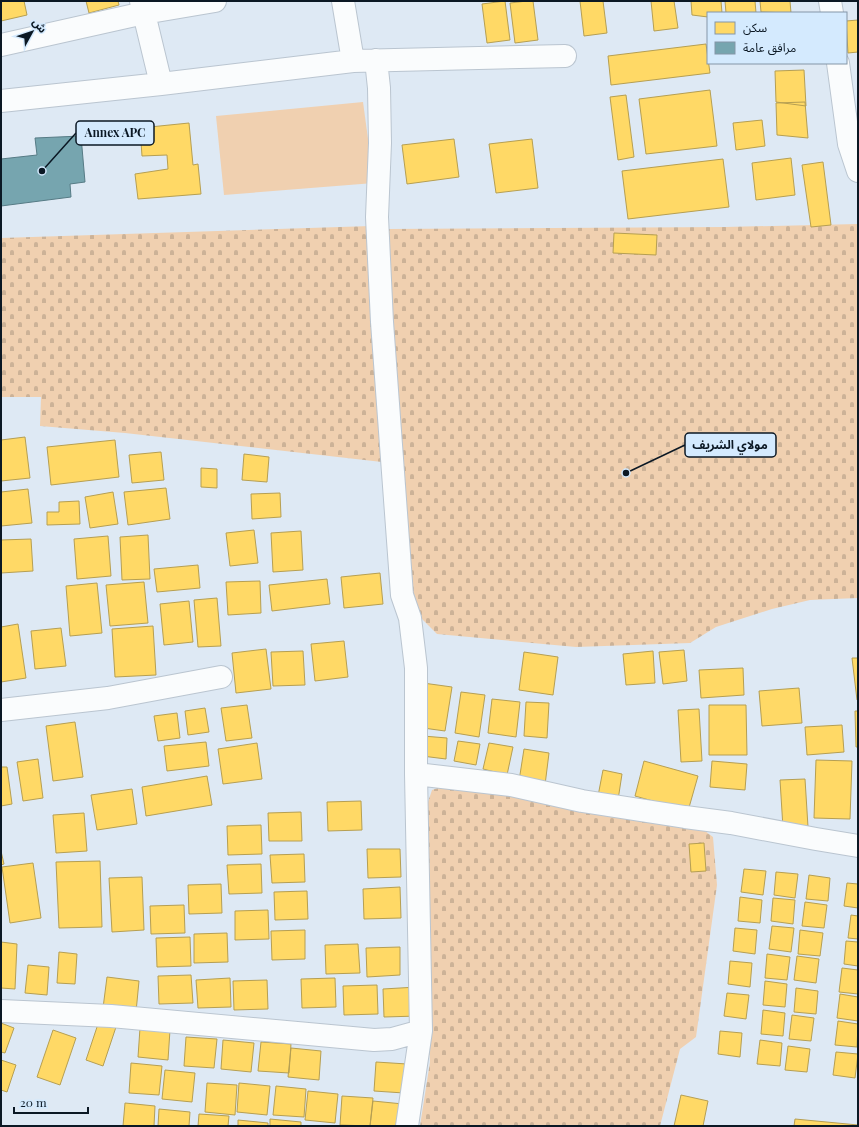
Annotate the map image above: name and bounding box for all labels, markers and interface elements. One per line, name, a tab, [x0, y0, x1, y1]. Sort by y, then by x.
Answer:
north arrow	[12, 12, 52, 52]
legend	[707, 12, 847, 64]
text: ش	[29, 15, 51, 36]
text: سكن	[743, 19, 767, 35]
text: مرافق عامة	[743, 39, 796, 56]
callout: Annex APC	[76, 121, 154, 145]
text: Annex APC	[83, 124, 146, 140]
callout: مولاي الشريف	[685, 433, 776, 457]
text: مولاي الشريف	[692, 436, 768, 455]
scale bar	[14, 1089, 88, 1115]
text: 20 m	[20, 1094, 47, 1110]

